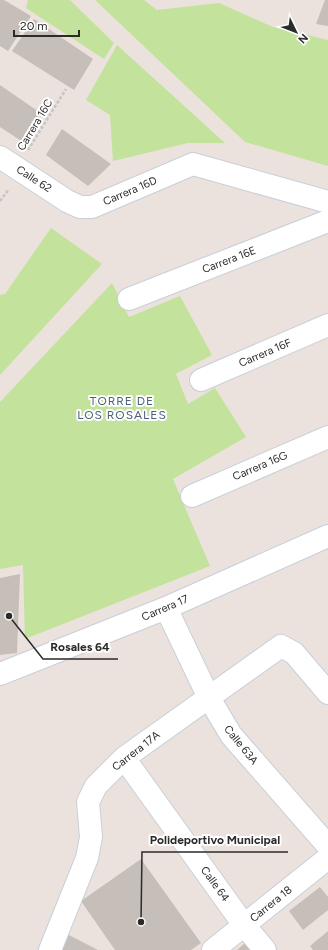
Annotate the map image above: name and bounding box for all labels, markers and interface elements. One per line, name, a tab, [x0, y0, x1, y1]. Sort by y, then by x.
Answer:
scale bar	[14, 12, 79, 38]
north arrow	[276, 12, 316, 52]
text: 20 m	[20, 19, 48, 33]
text: N	[295, 31, 311, 46]
street label: Carrera 16C	[15, 97, 55, 153]
street label: Calle 62	[14, 163, 54, 195]
street label: Carrera 16D	[101, 174, 159, 208]
street label: Carrera 16E	[200, 244, 258, 276]
street label: Carrera 16F	[237, 336, 293, 370]
district label: TORRE DE LOS ROSALES	[77, 394, 167, 422]
street label: Carrera 16G	[231, 449, 289, 483]
street label: Carrera 17	[140, 592, 190, 624]
callout: Rosales 64	[43, 635, 118, 659]
text: Rosales 64	[50, 640, 110, 654]
street label: Calle 63A	[221, 723, 261, 768]
street label: Carrera 17A	[110, 728, 163, 774]
callout: Polideportivo Municipal	[142, 828, 288, 852]
text: Polideportivo Municipal	[150, 833, 280, 847]
street label: Calle 64	[198, 864, 232, 904]
street label: Carrera 18	[247, 883, 295, 925]

